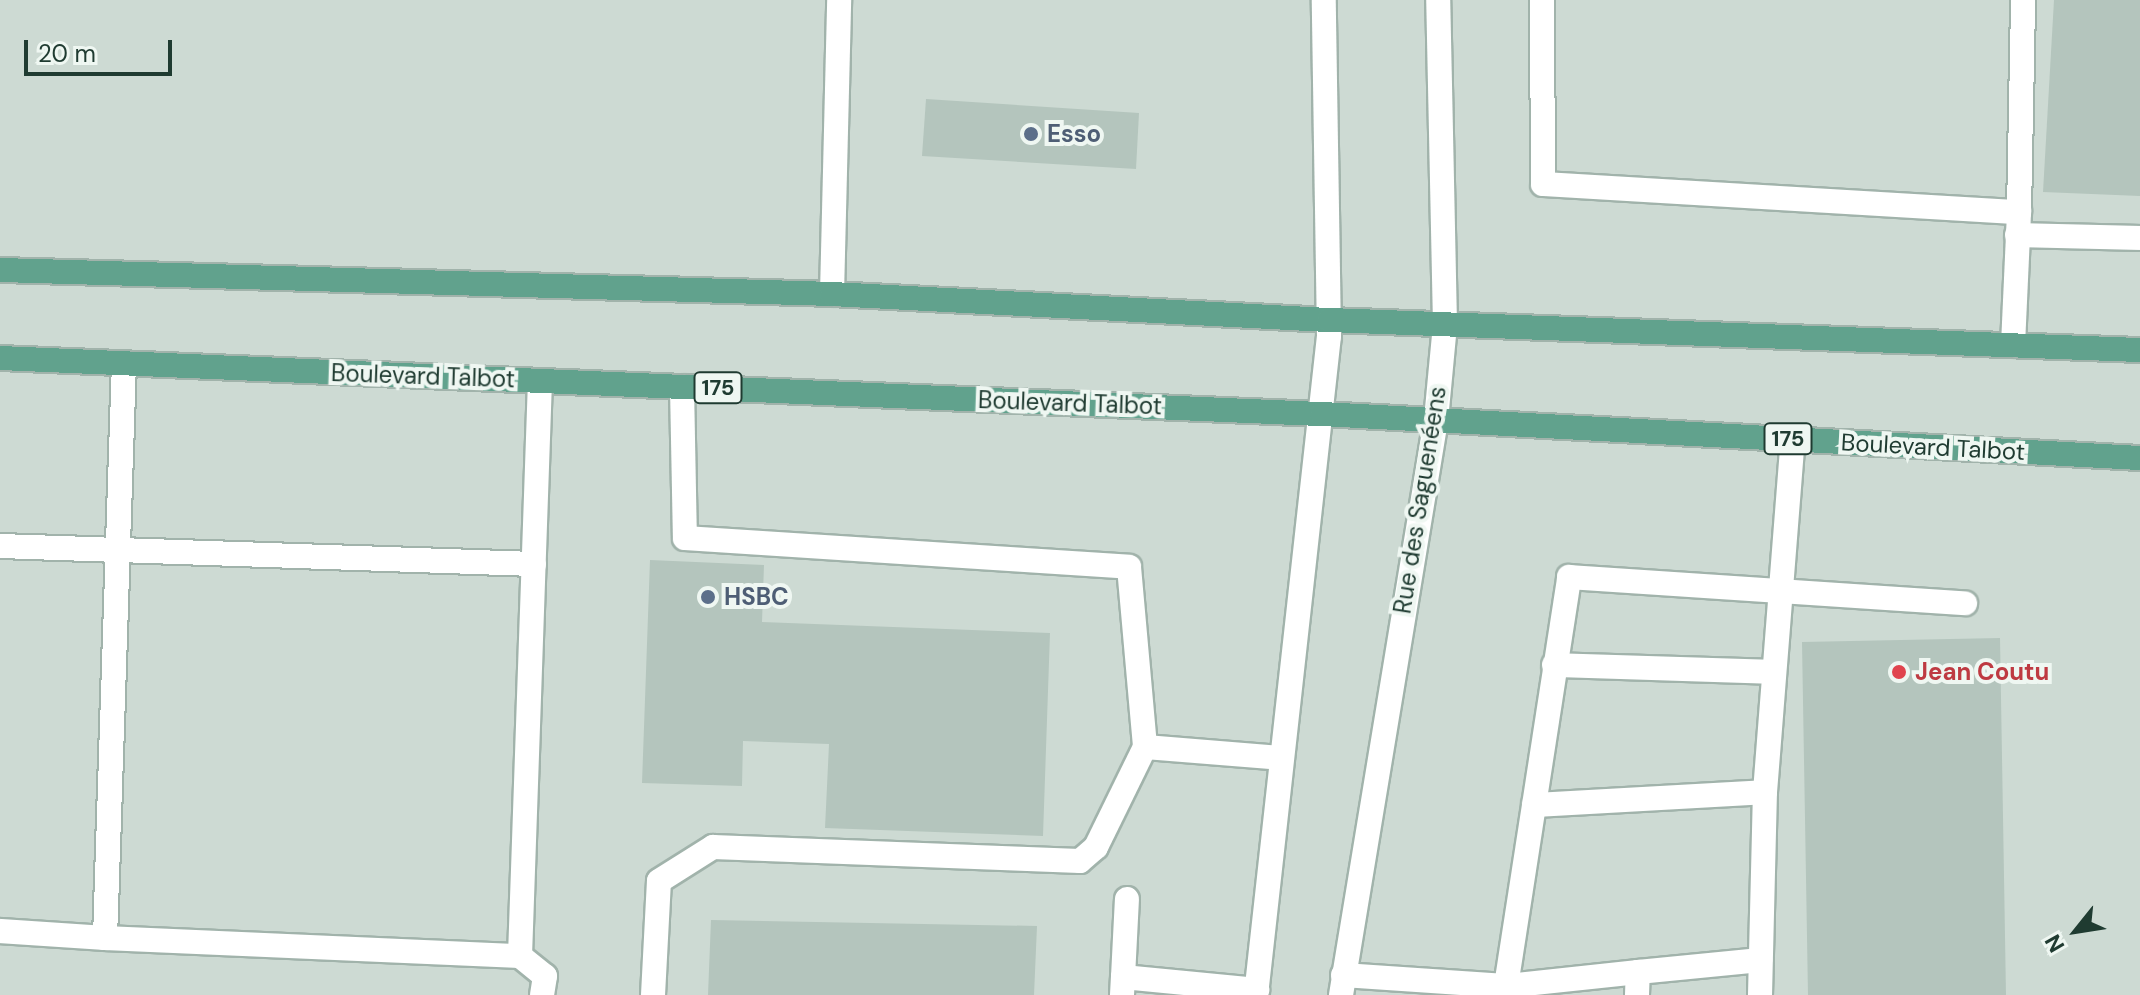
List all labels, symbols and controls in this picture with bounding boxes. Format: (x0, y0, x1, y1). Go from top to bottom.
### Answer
scale bar (28, 24, 176, 74)
text: 20 m (38, 38, 96, 69)
place label: Esso (1047, 120, 1101, 148)
marker: Esso (1022, 125, 1040, 143)
street label: Boulevard Talbot (330, 358, 516, 394)
road number: 175 (692, 370, 744, 406)
street label: Rue des Saguenéens (1388, 384, 1452, 616)
street label: Boulevard Talbot (977, 385, 1163, 421)
road number: 175 (1762, 421, 1814, 457)
street label: Boulevard Talbot (1840, 428, 2026, 466)
place label: HSBC (724, 583, 789, 611)
marker: HSBC (699, 588, 717, 606)
place label: Jean Coutu (1915, 658, 2049, 686)
marker: Jean Coutu (1890, 663, 1908, 681)
north arrow (2036, 891, 2116, 971)
text: N (2038, 929, 2071, 957)

